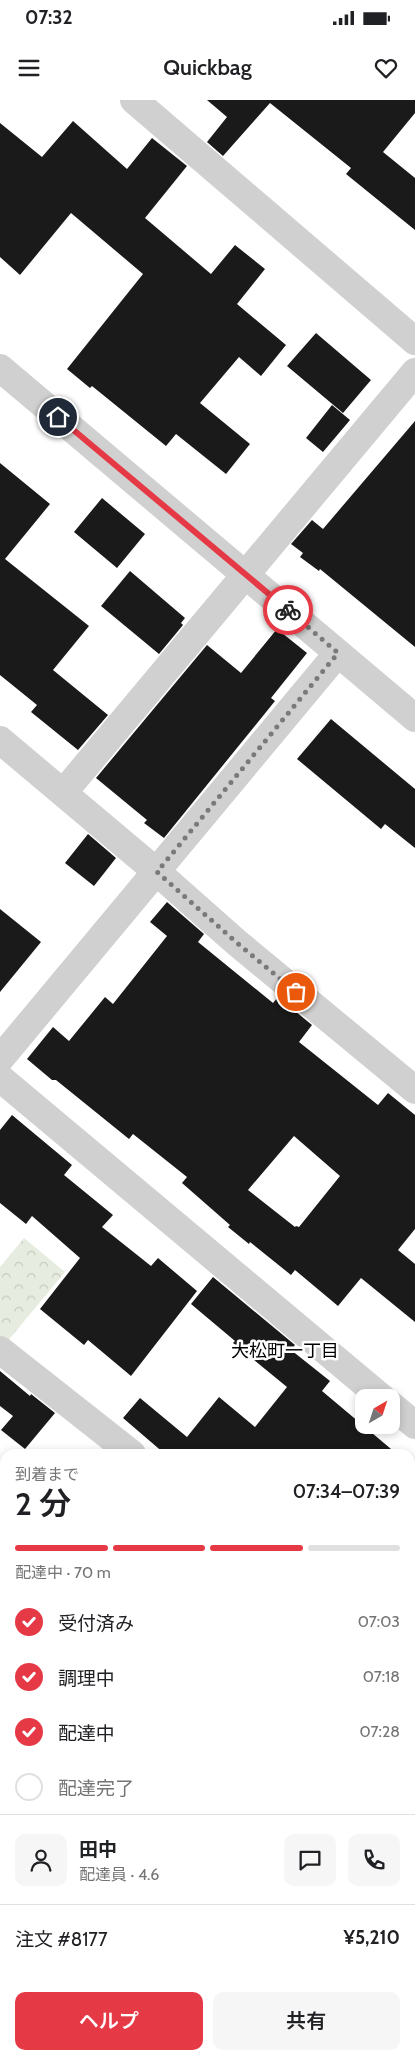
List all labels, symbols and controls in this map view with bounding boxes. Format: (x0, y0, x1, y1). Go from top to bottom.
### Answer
text: 07:32 (25, 6, 73, 29)
icon: menu (15, 54, 43, 82)
text: Quickbag (163, 54, 252, 81)
icon: heart (372, 54, 400, 82)
pin (37, 396, 79, 438)
icon: home (44, 403, 72, 431)
courier (263, 585, 313, 635)
icon: bike (274, 596, 302, 624)
pin (275, 971, 317, 1013)
icon: bag (282, 978, 310, 1006)
district label: 大松町一丁目 (231, 1340, 339, 1362)
north arrow (355, 1389, 400, 1434)
map controls (355, 1389, 400, 1434)
text: 到着まで (15, 1465, 79, 1484)
text: 07:34–07:39 (293, 1480, 400, 1503)
text: 2 分 (15, 1484, 71, 1523)
text: 配達中 · 70 m (15, 1563, 111, 1582)
icon: check (15, 1608, 43, 1636)
text: 受付済み (58, 1612, 134, 1635)
text: 07:03 (358, 1612, 400, 1631)
icon: check (15, 1663, 43, 1691)
text: 調理中 (58, 1667, 115, 1690)
text: 07:18 (363, 1667, 400, 1686)
icon: check (15, 1718, 43, 1746)
text: 配達中 (58, 1722, 115, 1745)
text: 07:28 (360, 1722, 400, 1741)
text: 配達完了 (58, 1777, 134, 1800)
button: person (15, 1834, 67, 1886)
button: chat (284, 1834, 336, 1886)
button: phone (348, 1834, 400, 1886)
text: 田中 (79, 1838, 117, 1861)
text: 配達員 · 4.6 (79, 1865, 159, 1884)
text: ¥5,210 (343, 1926, 400, 1949)
text: 注文 #8177 (15, 1928, 107, 1951)
button: ヘルプ (15, 1992, 203, 2050)
button: 共有 (213, 1992, 400, 2050)

